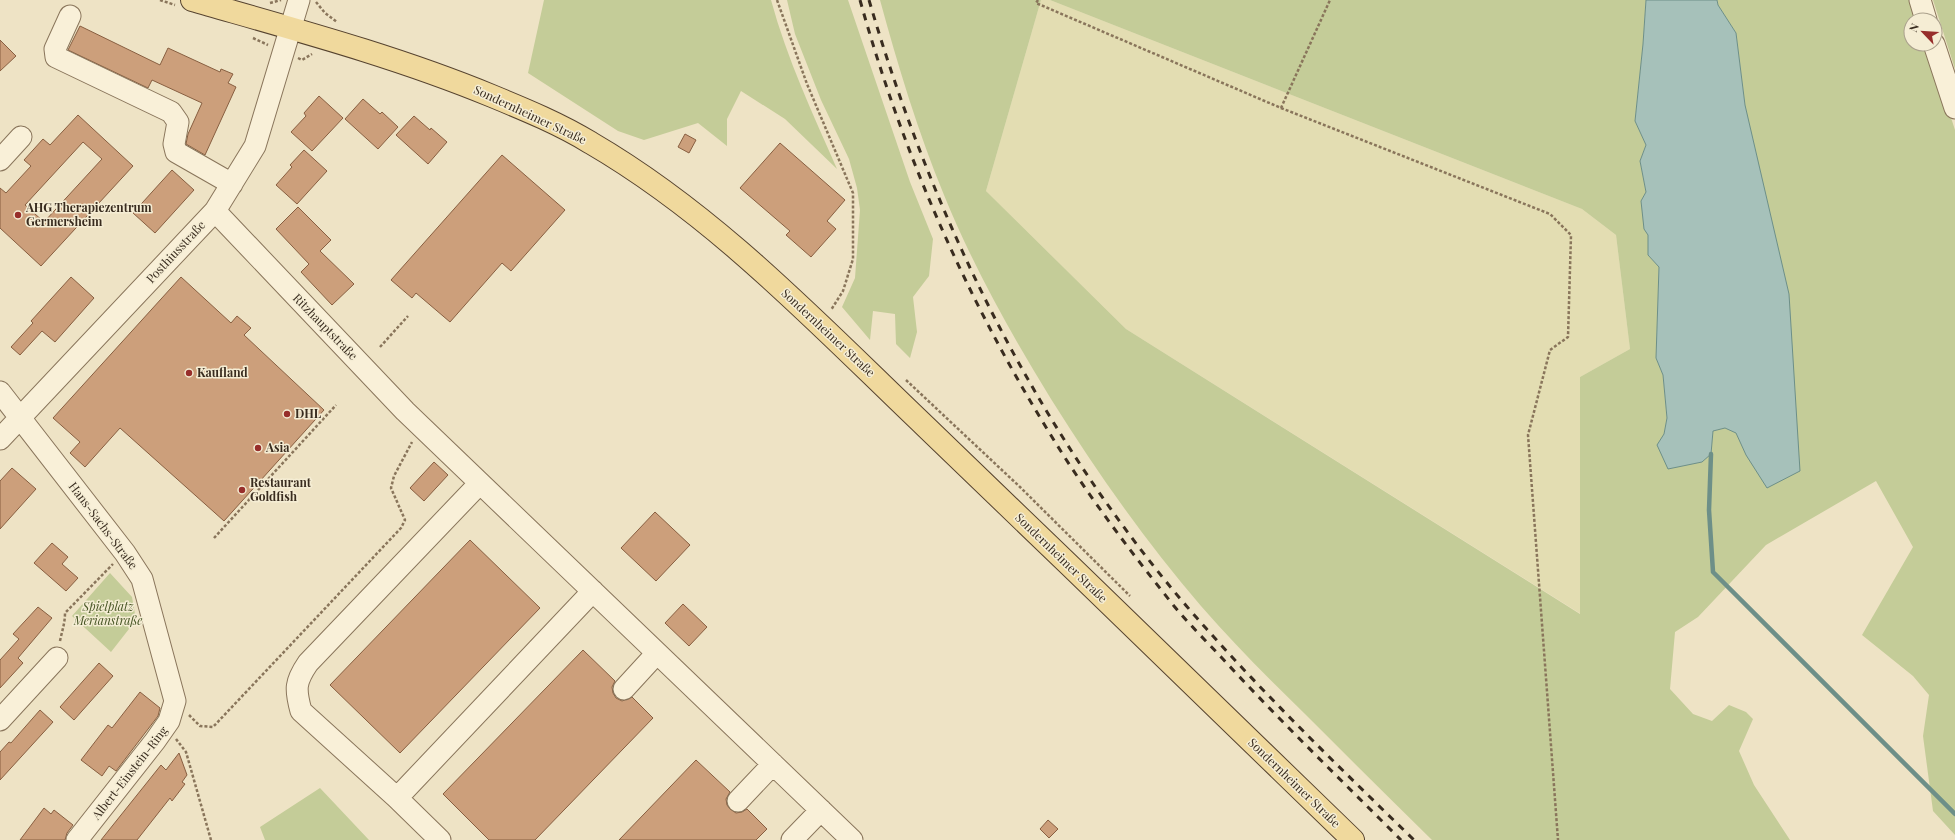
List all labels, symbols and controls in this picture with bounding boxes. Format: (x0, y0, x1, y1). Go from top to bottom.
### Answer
north arrow (1903, 12, 1943, 52)
text: N (1905, 21, 1922, 34)
street label: Sondernheimer Straße (472, 81, 589, 147)
place label: AHG Therapiezentrum Germersheim (25, 199, 152, 229)
marker: AHG Therapiezentrum Germersheim (13, 210, 23, 220)
street label: Posthiusstraße (142, 217, 208, 286)
street label: Sondernheimer Straße (778, 285, 879, 380)
street label: Ritzhauptstraße (290, 290, 362, 363)
place label: Kaufland (197, 364, 248, 380)
marker: Kaufland (184, 368, 194, 378)
place label: DHL (295, 405, 322, 421)
marker: DHL (282, 409, 292, 419)
place label: Asia (265, 439, 290, 455)
marker: Asia (253, 443, 263, 453)
place label: Restaurant Goldfish (250, 474, 312, 504)
street label: Hans-Sachs-Straße (66, 479, 142, 572)
marker: Restaurant Goldfish (237, 485, 247, 495)
street label: Sondernheimer Straße (1012, 509, 1111, 606)
park label: Spielplatz Merianstraße (73, 598, 142, 628)
street label: Albert-Einstein-Ring (87, 722, 171, 823)
street label: Sondernheimer Straße (1245, 734, 1344, 831)

